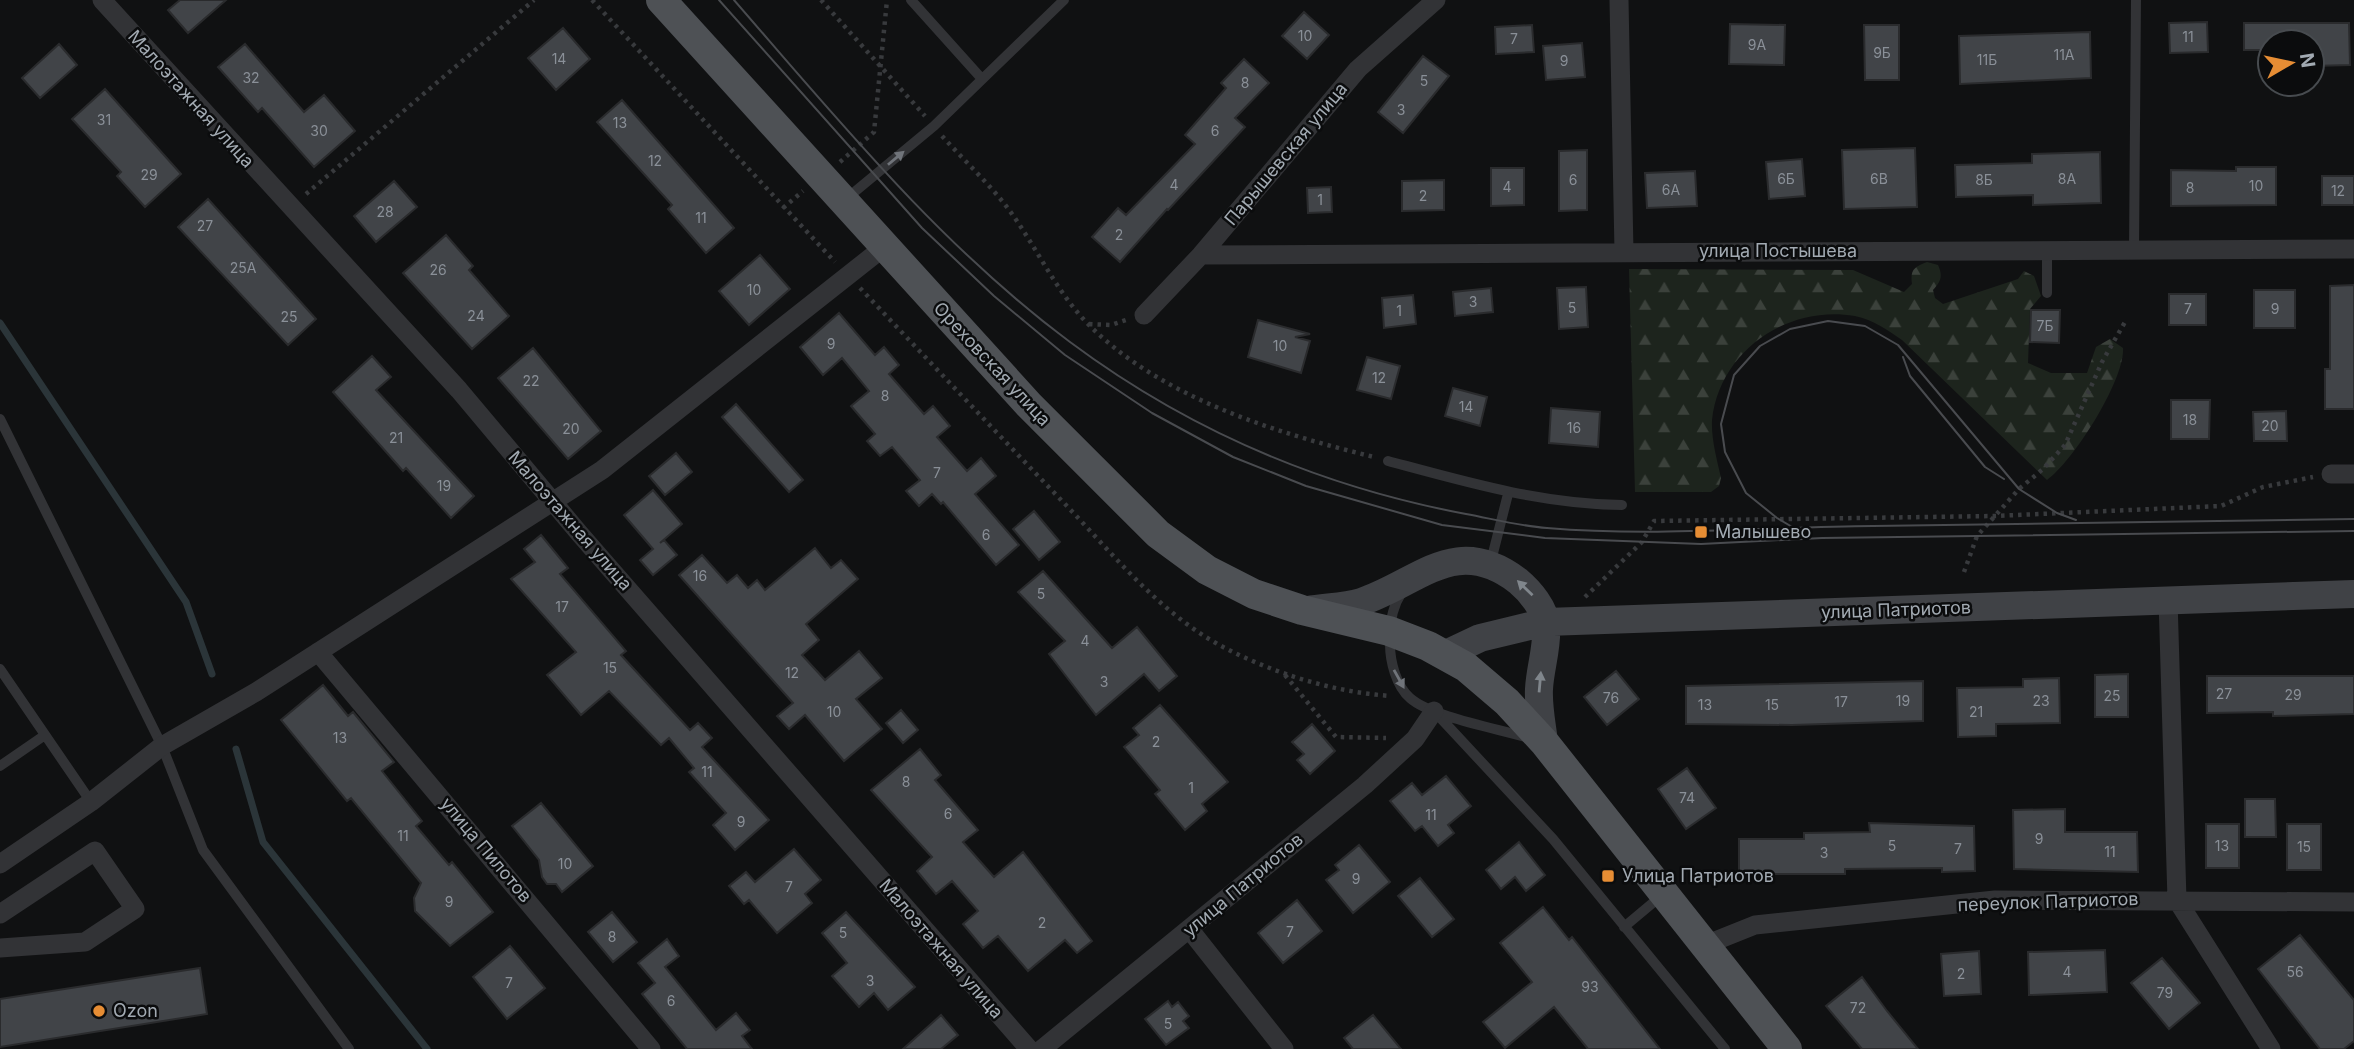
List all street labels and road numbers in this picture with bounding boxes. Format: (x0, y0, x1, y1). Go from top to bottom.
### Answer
street label: Малоэтажная улица (124, 26, 259, 172)
street label: Парышевская улица (1220, 78, 1351, 229)
street label: улица Постышева (1699, 240, 1857, 261)
street label: Ореховская улица (930, 297, 1055, 430)
street label: Малоэтажная улица (504, 447, 637, 595)
street label: улица Патриотов (1821, 596, 1971, 623)
street label: улица Пилотов (436, 793, 536, 906)
street label: улица Патриотов (1179, 828, 1307, 941)
street label: Малоэтажная улица (875, 875, 1008, 1023)
street label: переулок Патриотов (1957, 888, 2139, 915)

